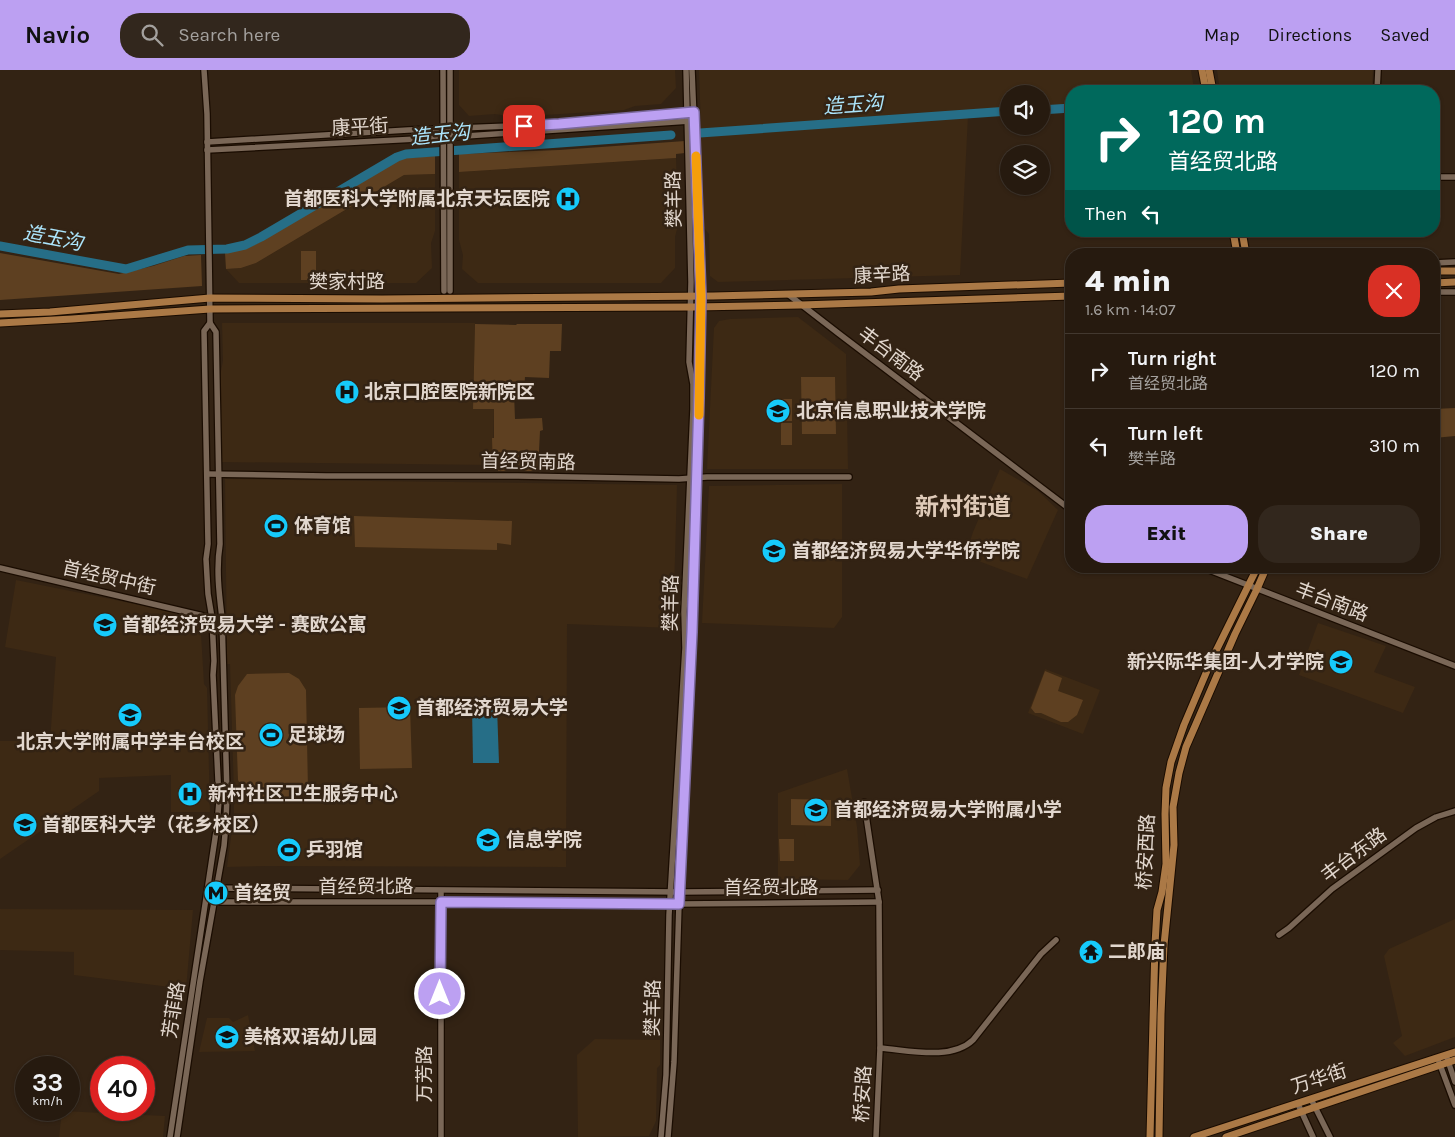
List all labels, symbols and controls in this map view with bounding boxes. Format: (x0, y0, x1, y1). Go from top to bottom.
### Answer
search box (120, 13, 470, 58)
text: Navio (25, 21, 90, 49)
icon: search (138, 21, 166, 49)
text: Search here (178, 24, 280, 46)
text: Map (1204, 24, 1240, 46)
text: Directions (1268, 24, 1352, 46)
text: Saved (1380, 24, 1430, 46)
map controls (1000, 85, 1050, 195)
button: sound (1000, 85, 1050, 135)
water label: 造玉沟 (822, 91, 886, 119)
text: 120 m (1168, 101, 1266, 142)
pin (503, 105, 545, 147)
icon: right (1085, 105, 1150, 170)
icon: arrive (510, 112, 538, 140)
street label: 康平街 (331, 115, 389, 139)
water label: 造玉沟 (409, 120, 473, 150)
button: layers (1000, 145, 1050, 195)
text: 首经贸北路 (1168, 149, 1278, 175)
street label: 樊羊路 (663, 170, 685, 228)
hospital icon: 首都医科大学附属北京天坛医院 (555, 186, 581, 212)
place label: 首都医科大学附属北京天坛医院 (284, 188, 550, 210)
icon: left (1137, 200, 1165, 228)
text: Then (1085, 203, 1127, 225)
water label: 造玉沟 (21, 221, 87, 255)
street label: 康辛路 (853, 263, 911, 287)
text: 4 min (1085, 263, 1171, 299)
button: close (1368, 265, 1420, 317)
street label: 樊家村路 (309, 271, 385, 293)
text: 1.6 km · 14:07 (1085, 300, 1175, 319)
street label: 丰台南路 (854, 322, 928, 386)
text: Turn right (1128, 348, 1217, 370)
icon: right (1085, 357, 1113, 385)
text: 120 m (1369, 360, 1420, 382)
text: 首经贸北路 (1128, 374, 1208, 393)
hospital icon: 北京口腔医院新院区 (334, 379, 360, 405)
place label: 北京口腔医院新院区 (364, 381, 535, 403)
school or university icon: 北京信息职业技术学院 (765, 398, 791, 424)
place label: 北京信息职业技术学院 (796, 400, 986, 422)
text: Turn left (1128, 423, 1203, 445)
icon: left (1085, 432, 1113, 460)
text: 310 m (1369, 435, 1420, 457)
text: 樊羊路 (1128, 449, 1176, 468)
street label: 首经贸南路 (480, 450, 576, 474)
district label: 新村街道 (915, 493, 1011, 521)
button: Exit (1085, 505, 1248, 563)
button: Share (1258, 505, 1420, 563)
sports icon: 体育馆 (263, 513, 289, 539)
place label: 体育馆 (294, 515, 351, 537)
school or university icon: 首都经济贸易大学华侨学院 (761, 538, 787, 564)
place label: 首都经济贸易大学华侨学院 (792, 540, 1020, 562)
street label: 首经贸中街 (60, 557, 158, 599)
street label: 樊羊路 (660, 574, 682, 632)
street label: 丰台南路 (1293, 578, 1371, 626)
school or university icon: 首都经济贸易大学 - 赛欧公寓 (92, 612, 118, 638)
place label: 首都经济贸易大学 - 赛欧公寓 (122, 614, 367, 636)
school or university icon: 新兴际华集团-人才学院 (1328, 649, 1354, 675)
place label: 新兴际华集团-人才学院 (1127, 651, 1324, 673)
school or university icon: 首都经济贸易大学 (386, 695, 412, 721)
place label: 首都经济贸易大学 (416, 697, 568, 719)
school or university icon: 北京大学附属中学丰台校区 (117, 702, 143, 728)
sports icon: 足球场 (258, 722, 284, 748)
place label: 足球场 (288, 724, 345, 746)
place label: 北京大学附属中学丰台校区 (16, 731, 244, 753)
hospital icon: 新村社区卫生服务中心 (177, 781, 203, 807)
place label: 新村社区卫生服务中心 (208, 783, 398, 805)
school or university icon: 首都经济贸易大学附属小学 (803, 797, 829, 823)
place label: 首都经济贸易大学附属小学 (834, 799, 1062, 821)
school or university icon: 首都医科大学（花乡校区） (12, 812, 38, 838)
street label: 桥安西路 (1133, 813, 1159, 891)
place label: 首都医科大学（花乡校区） (42, 814, 270, 836)
street label: 丰台东路 (1317, 823, 1391, 887)
school or university icon: 信息学院 (475, 827, 501, 853)
place label: 信息学院 (506, 829, 582, 851)
sports icon: 乒羽馆 (276, 837, 302, 863)
place label: 乒羽馆 (306, 839, 363, 861)
street label: 首经贸北路 (318, 876, 414, 898)
street label: 首经贸北路 (723, 877, 819, 899)
metro station icon: 首经贸 (203, 880, 229, 906)
place label: 首经贸 (234, 882, 291, 904)
temple icon: 二郎庙 (1078, 939, 1104, 965)
place label: 二郎庙 (1108, 941, 1165, 963)
position arrow (413, 967, 465, 1019)
street label: 樊羊路 (642, 979, 664, 1037)
street label: 芳菲路 (159, 980, 189, 1040)
school or university icon: 美格双语幼儿园 (214, 1024, 240, 1050)
place label: 美格双语幼儿园 (244, 1026, 377, 1048)
street label: 万芳路 (414, 1045, 436, 1103)
speed limit sign: 40 (90, 1056, 155, 1121)
street label: 万华街 (1288, 1060, 1350, 1098)
street label: 桥安路 (851, 1065, 875, 1123)
text: 33 (32, 1068, 63, 1097)
text: km/h (32, 1094, 63, 1108)

